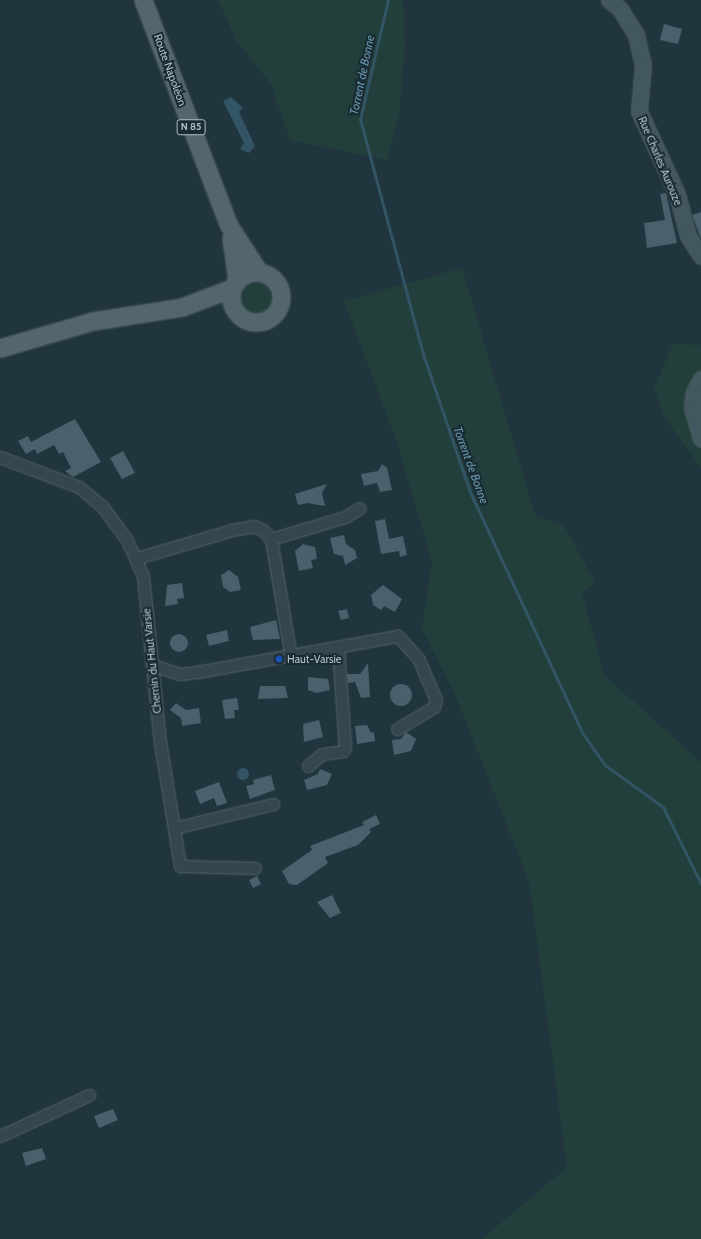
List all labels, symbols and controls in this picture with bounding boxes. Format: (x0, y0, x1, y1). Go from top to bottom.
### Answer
street label: Route Napoléon (151, 32, 189, 108)
water label: Torrent de Bonne (346, 34, 378, 116)
street label: Rue Charles Aurouze (635, 115, 685, 207)
road number: N 85 (176, 119, 206, 135)
water label: Torrent de Bonne (450, 424, 492, 506)
street label: Chemin du Haut Varsie (140, 608, 164, 714)
place label: Haut-Varsie (287, 652, 341, 666)
marker: Haut-Varsie (274, 654, 284, 664)

